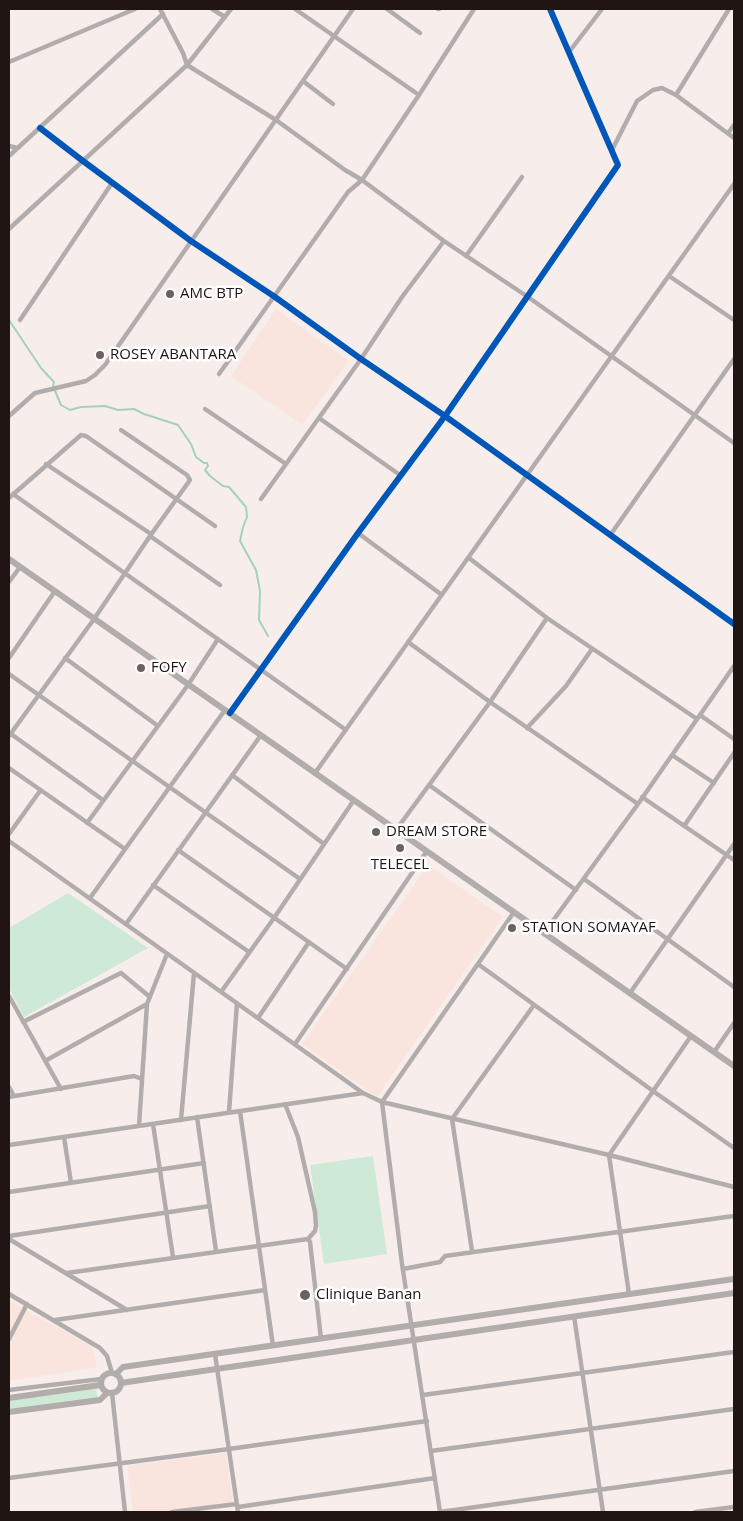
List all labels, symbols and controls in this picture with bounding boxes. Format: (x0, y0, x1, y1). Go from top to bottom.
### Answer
place label: AMC BTP (180, 285, 243, 303)
marker: AMC BTP (164, 288, 176, 300)
place label: ROSEY ABANTARA (110, 346, 236, 364)
marker: ROSEY ABANTARA (94, 349, 106, 361)
place label: FOFY (151, 659, 187, 677)
marker: FOFY (135, 662, 147, 674)
place label: DREAM STORE (386, 823, 487, 841)
marker: DREAM STORE (370, 826, 382, 838)
marker: TELECEL (394, 842, 406, 854)
place label: TELECEL (371, 856, 429, 874)
place label: STATION SOMAYAF (522, 919, 656, 937)
marker: STATION SOMAYAF (506, 922, 518, 934)
place label: Clinique Banan (316, 1286, 421, 1304)
marker: Clinique Banan (298, 1288, 312, 1302)

